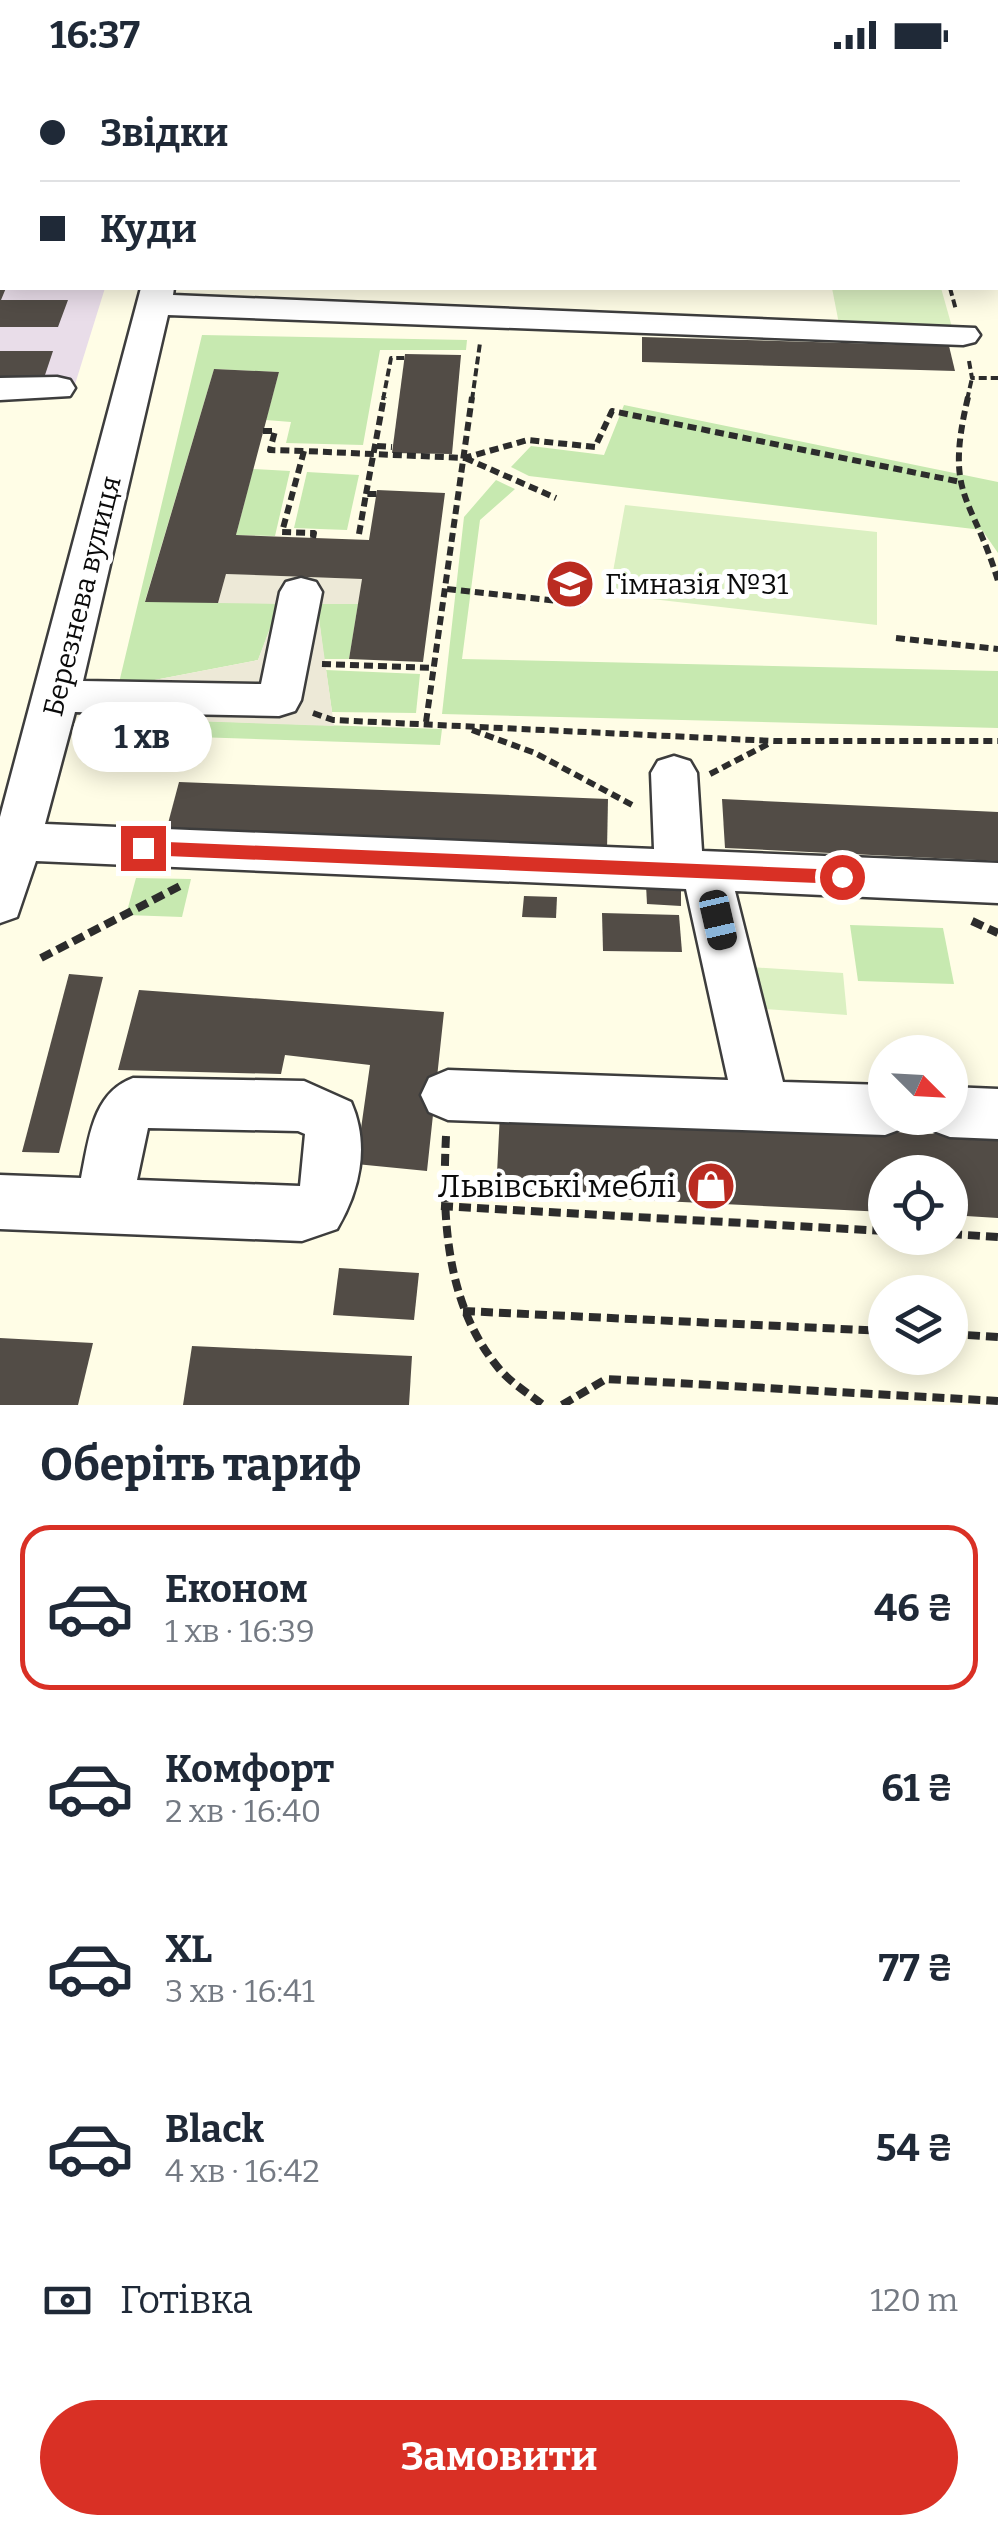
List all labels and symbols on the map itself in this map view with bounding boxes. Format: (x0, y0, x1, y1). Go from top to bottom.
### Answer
street label: Березнева вулиця (36, 472, 128, 720)
school or university icon: Гімназія №31 (544, 558, 596, 610)
place label: Гімназія №31 (605, 568, 789, 601)
callout: 1 хв (73, 703, 213, 773)
route end (121, 826, 166, 871)
route start (820, 855, 865, 900)
car (697, 887, 739, 953)
north arrow (868, 1035, 968, 1135)
shop icon: Львівські меблі (685, 1160, 737, 1212)
place label: Львівські меблі (438, 1167, 676, 1205)

